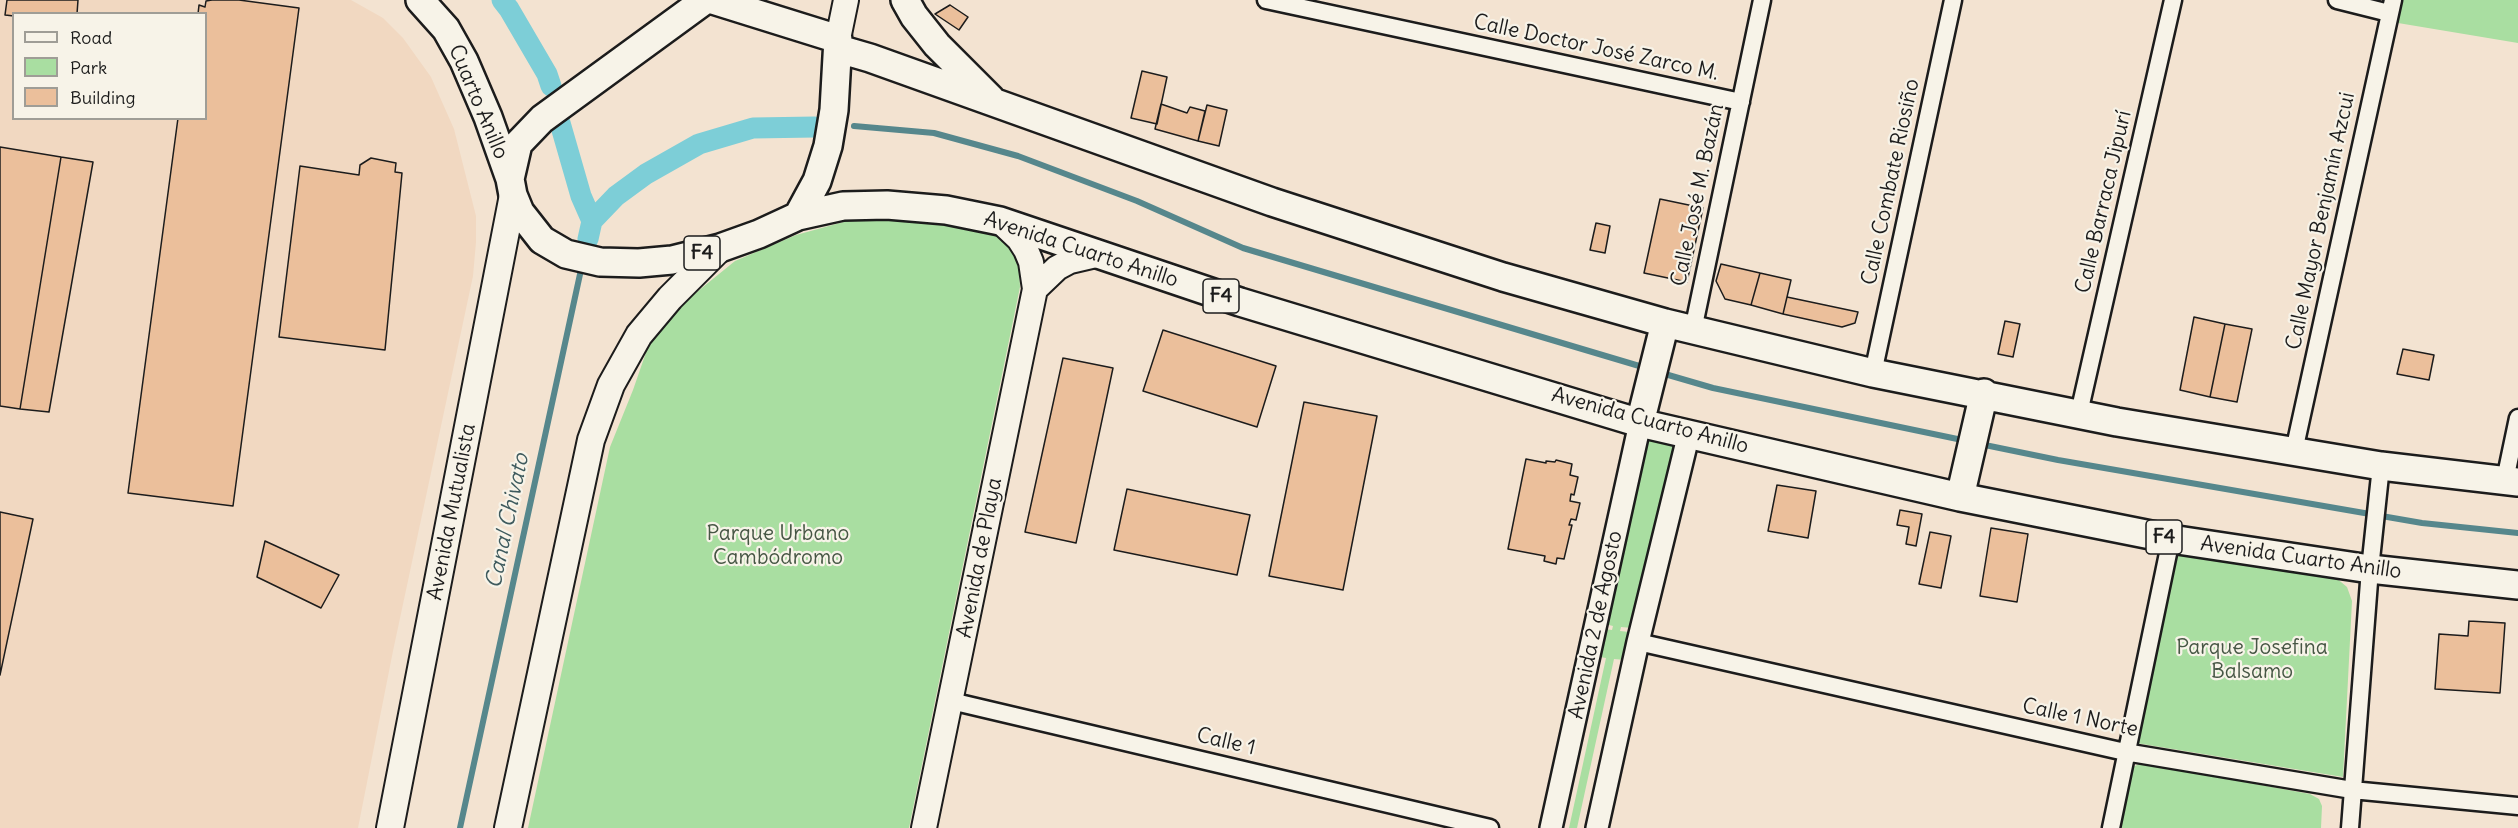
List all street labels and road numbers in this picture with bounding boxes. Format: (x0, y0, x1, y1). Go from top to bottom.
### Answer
street label: Calle Doctor José Zarco M. (1471, 10, 1721, 86)
street label: Cuarto Anillo (443, 41, 513, 163)
street label: Calle Combate Riosiño (1857, 77, 1925, 287)
street label: Calle Mayor Benjamín Azcui (2281, 90, 2361, 352)
street label: Calle José M. Bazán (1666, 101, 1730, 289)
street label: Calle Barraca Jipurí (2071, 108, 2137, 296)
street label: Avenida Cuarto Anillo (981, 207, 1181, 293)
road number: F4 (684, 236, 720, 270)
road number: F4 (1203, 279, 1239, 313)
street label: Avenida Cuarto Anillo (1549, 383, 1751, 459)
street label: Avenida Mutualista (423, 421, 481, 603)
street label: Avenida de Playa (952, 476, 1008, 640)
road number: F4 (2146, 520, 2182, 554)
street label: Avenida 2 de Agosto (1564, 529, 1628, 721)
street label: Avenida Cuarto Anillo (2199, 531, 2403, 585)
street label: Calle 1 Norte (2020, 693, 2140, 743)
street label: Calle 1 (1194, 723, 1258, 761)

